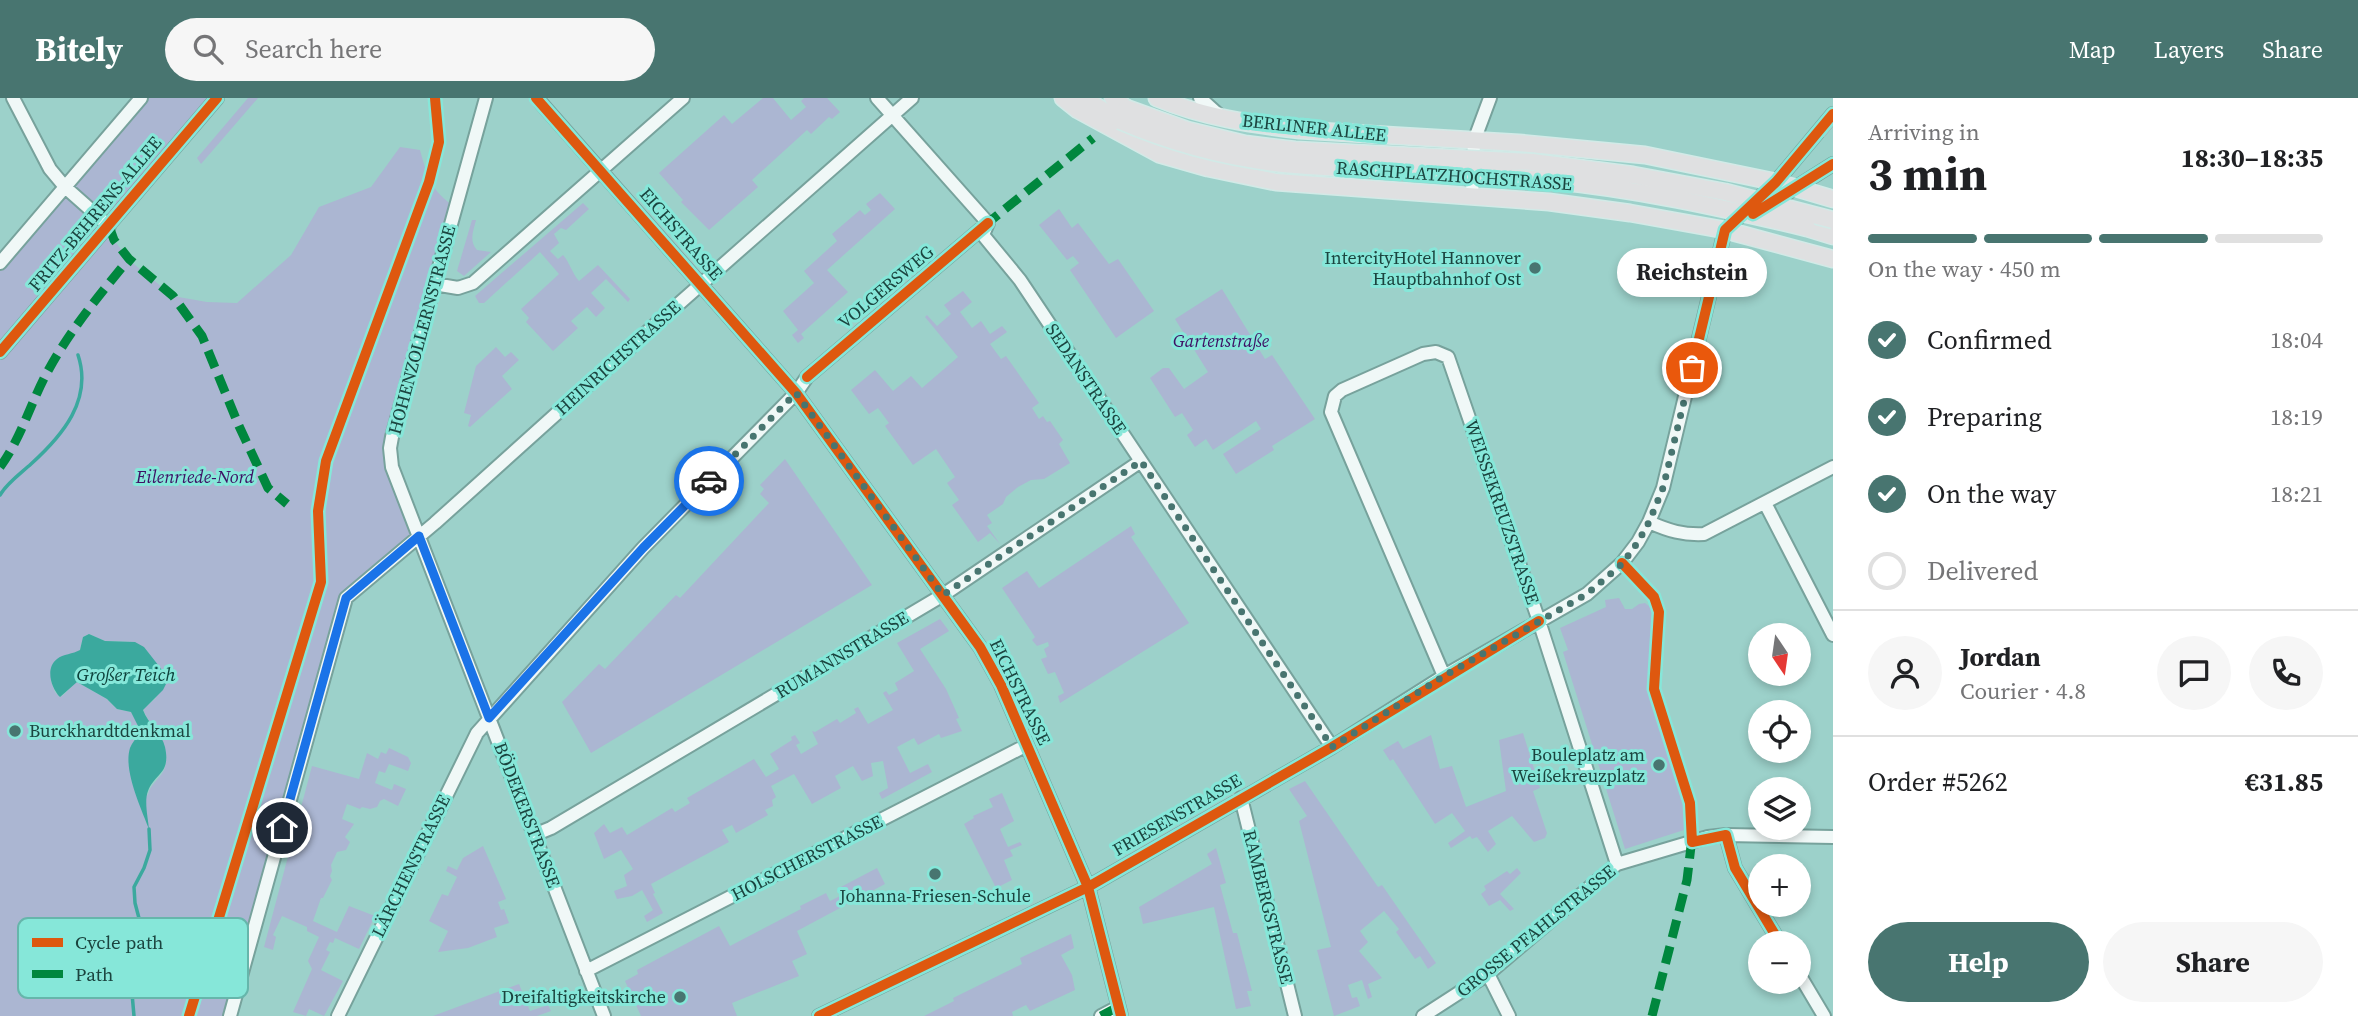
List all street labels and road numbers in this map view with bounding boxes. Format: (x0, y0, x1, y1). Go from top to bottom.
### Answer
street label: BERLINER ALLEE (1241, 108, 1387, 148)
street label: FRITZ-BEHRENS-ALLEE (22, 131, 167, 297)
street label: RASCHPLATZHOCHSTRASSE (1335, 155, 1573, 196)
street label: EICHSTRASSE (634, 182, 729, 286)
street label: HOHENZOLLERNSTRASSE (382, 222, 462, 437)
street label: VOLGERSWEG (833, 239, 939, 334)
street label: HEINRICHSTRASSE (549, 294, 686, 421)
street label: SEDANSTRASSE (1040, 318, 1133, 439)
street label: WEISSEKREUZSTRASSE (1459, 416, 1546, 608)
street label: RUMANNSTRASSE (771, 605, 913, 704)
street label: EICHSTRASSE (984, 634, 1057, 749)
street label: BÖDEKERSTRASSE (488, 739, 567, 891)
street label: FRIESENSTRASSE (1108, 767, 1246, 862)
street label: LÄRCHENSTRASSE (365, 790, 456, 941)
street label: HOLSCHERSTRASSE (727, 809, 887, 906)
street label: RAMBERGSTRASSE (1237, 827, 1300, 987)
street label: GROSSE PFAHLSTRASSE (1451, 859, 1621, 1003)

